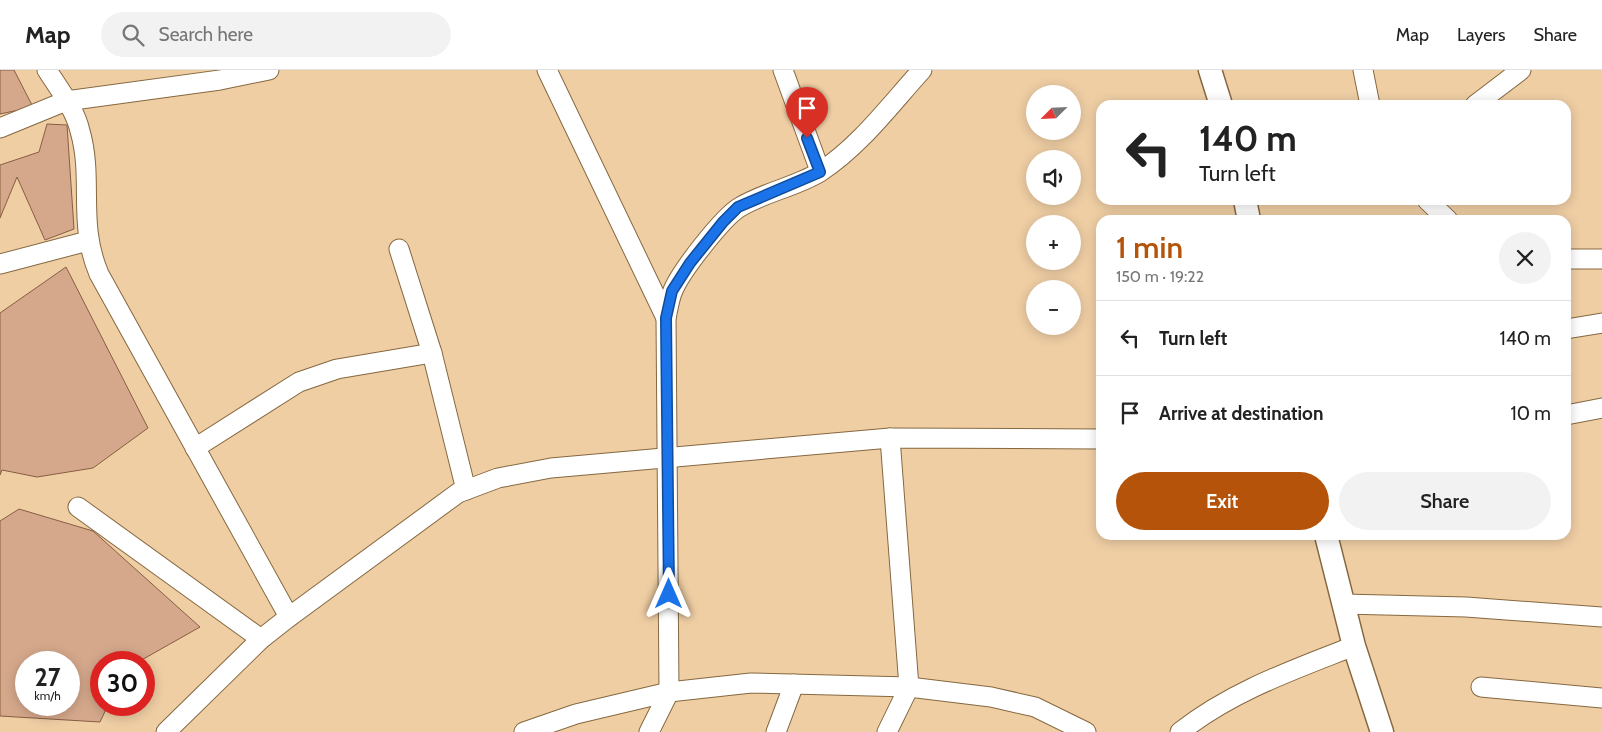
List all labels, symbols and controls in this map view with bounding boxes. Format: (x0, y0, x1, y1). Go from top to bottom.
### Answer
search box (101, 12, 451, 57)
text: Map (25, 20, 71, 49)
icon: search (119, 21, 147, 49)
text: Search here (159, 23, 253, 46)
text: Map (1396, 24, 1429, 46)
text: Layers (1457, 24, 1506, 46)
text: Share (1534, 24, 1577, 46)
north arrow (1026, 85, 1081, 140)
map controls (1026, 85, 1081, 335)
pin (786, 87, 828, 138)
icon: arrive (793, 94, 821, 122)
text: 140 m (1199, 117, 1297, 160)
icon: left (1116, 120, 1181, 185)
button: sound (1026, 150, 1081, 205)
text: Turn left (1199, 160, 1276, 187)
button: + (1026, 215, 1081, 270)
text: 1 min (1116, 229, 1183, 266)
button: close (1499, 232, 1551, 284)
text: 150 m · 19:22 (1116, 267, 1204, 286)
button: − (1026, 280, 1081, 335)
icon: left (1116, 324, 1144, 352)
text: Turn left (1159, 327, 1227, 350)
text: 140 m (1500, 327, 1551, 350)
icon: arrive (1116, 399, 1144, 427)
text: Arrive at destination (1159, 402, 1323, 425)
text: 10 m (1511, 402, 1551, 425)
button: Exit (1116, 472, 1329, 530)
button: Share (1339, 472, 1551, 530)
position arrow (642, 567, 694, 619)
speed limit sign: 30 (90, 651, 155, 716)
text: 27 (35, 662, 60, 692)
text: km/h (34, 688, 61, 703)

